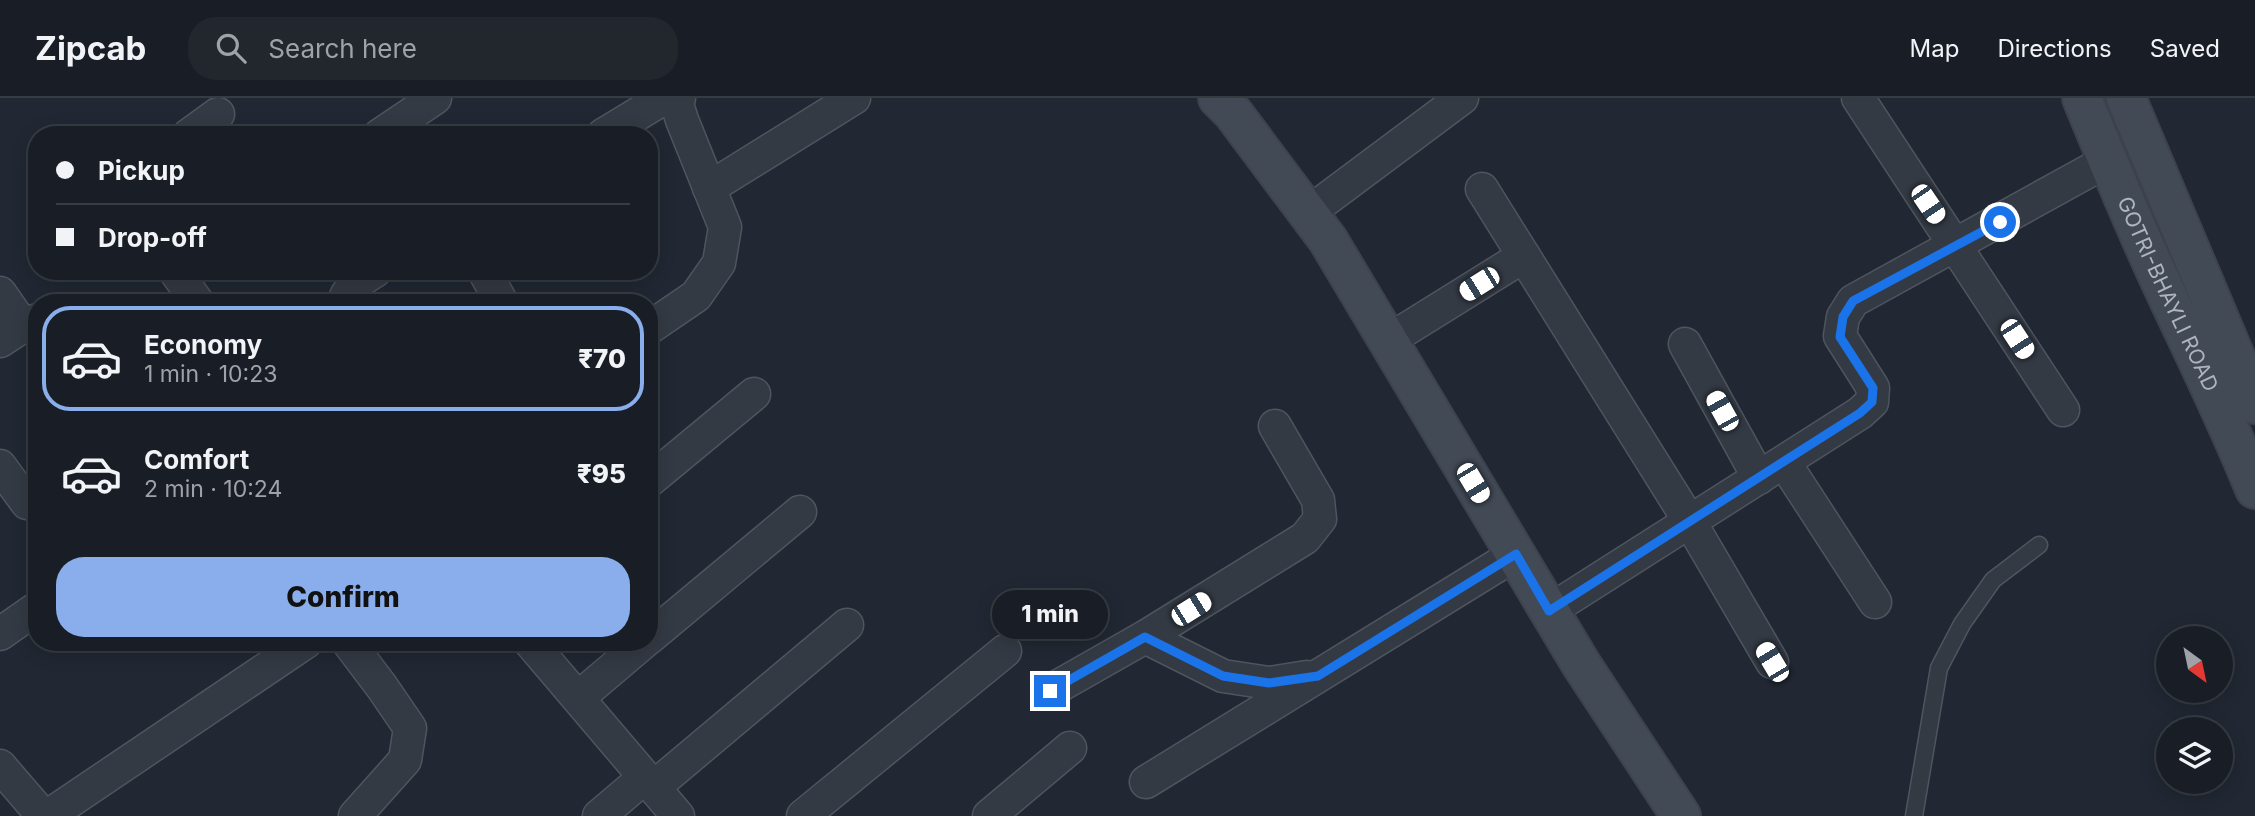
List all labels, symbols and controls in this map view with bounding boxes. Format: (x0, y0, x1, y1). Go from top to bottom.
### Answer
search box (188, 17, 678, 80)
text: Zipcab (35, 28, 146, 68)
icon: search (212, 29, 250, 67)
text: Search here (268, 33, 417, 64)
text: Map (1910, 34, 1959, 63)
text: Directions (1997, 34, 2112, 63)
text: Saved (2150, 34, 2220, 63)
text: Pickup (98, 155, 185, 186)
car (1908, 181, 1949, 227)
street label: GOTRI-BHAYLI ROAD (2112, 193, 2224, 395)
route start (1984, 206, 2016, 238)
text: Drop-off (98, 222, 207, 253)
car (1456, 264, 1503, 304)
car (1997, 316, 2038, 362)
icon: car (60, 327, 123, 390)
text: Economy (144, 329, 262, 360)
text: ₹70 (578, 343, 626, 374)
text: 1 min · 10:23 (144, 360, 277, 388)
car (1703, 388, 1742, 434)
icon: car (60, 442, 123, 505)
text: Comfort (144, 444, 249, 475)
text: ₹95 (577, 458, 626, 489)
car (1454, 460, 1493, 506)
text: 2 min · 10:24 (144, 475, 282, 503)
button: Confirm (56, 557, 630, 637)
callout: 1 min (992, 589, 1108, 638)
car (1168, 589, 1215, 629)
text: 1 min (1021, 600, 1079, 628)
north arrow (2156, 626, 2233, 704)
map controls (2156, 626, 2233, 794)
car (1753, 639, 1792, 685)
route end (1034, 675, 1066, 707)
button: layers (2156, 717, 2233, 794)

